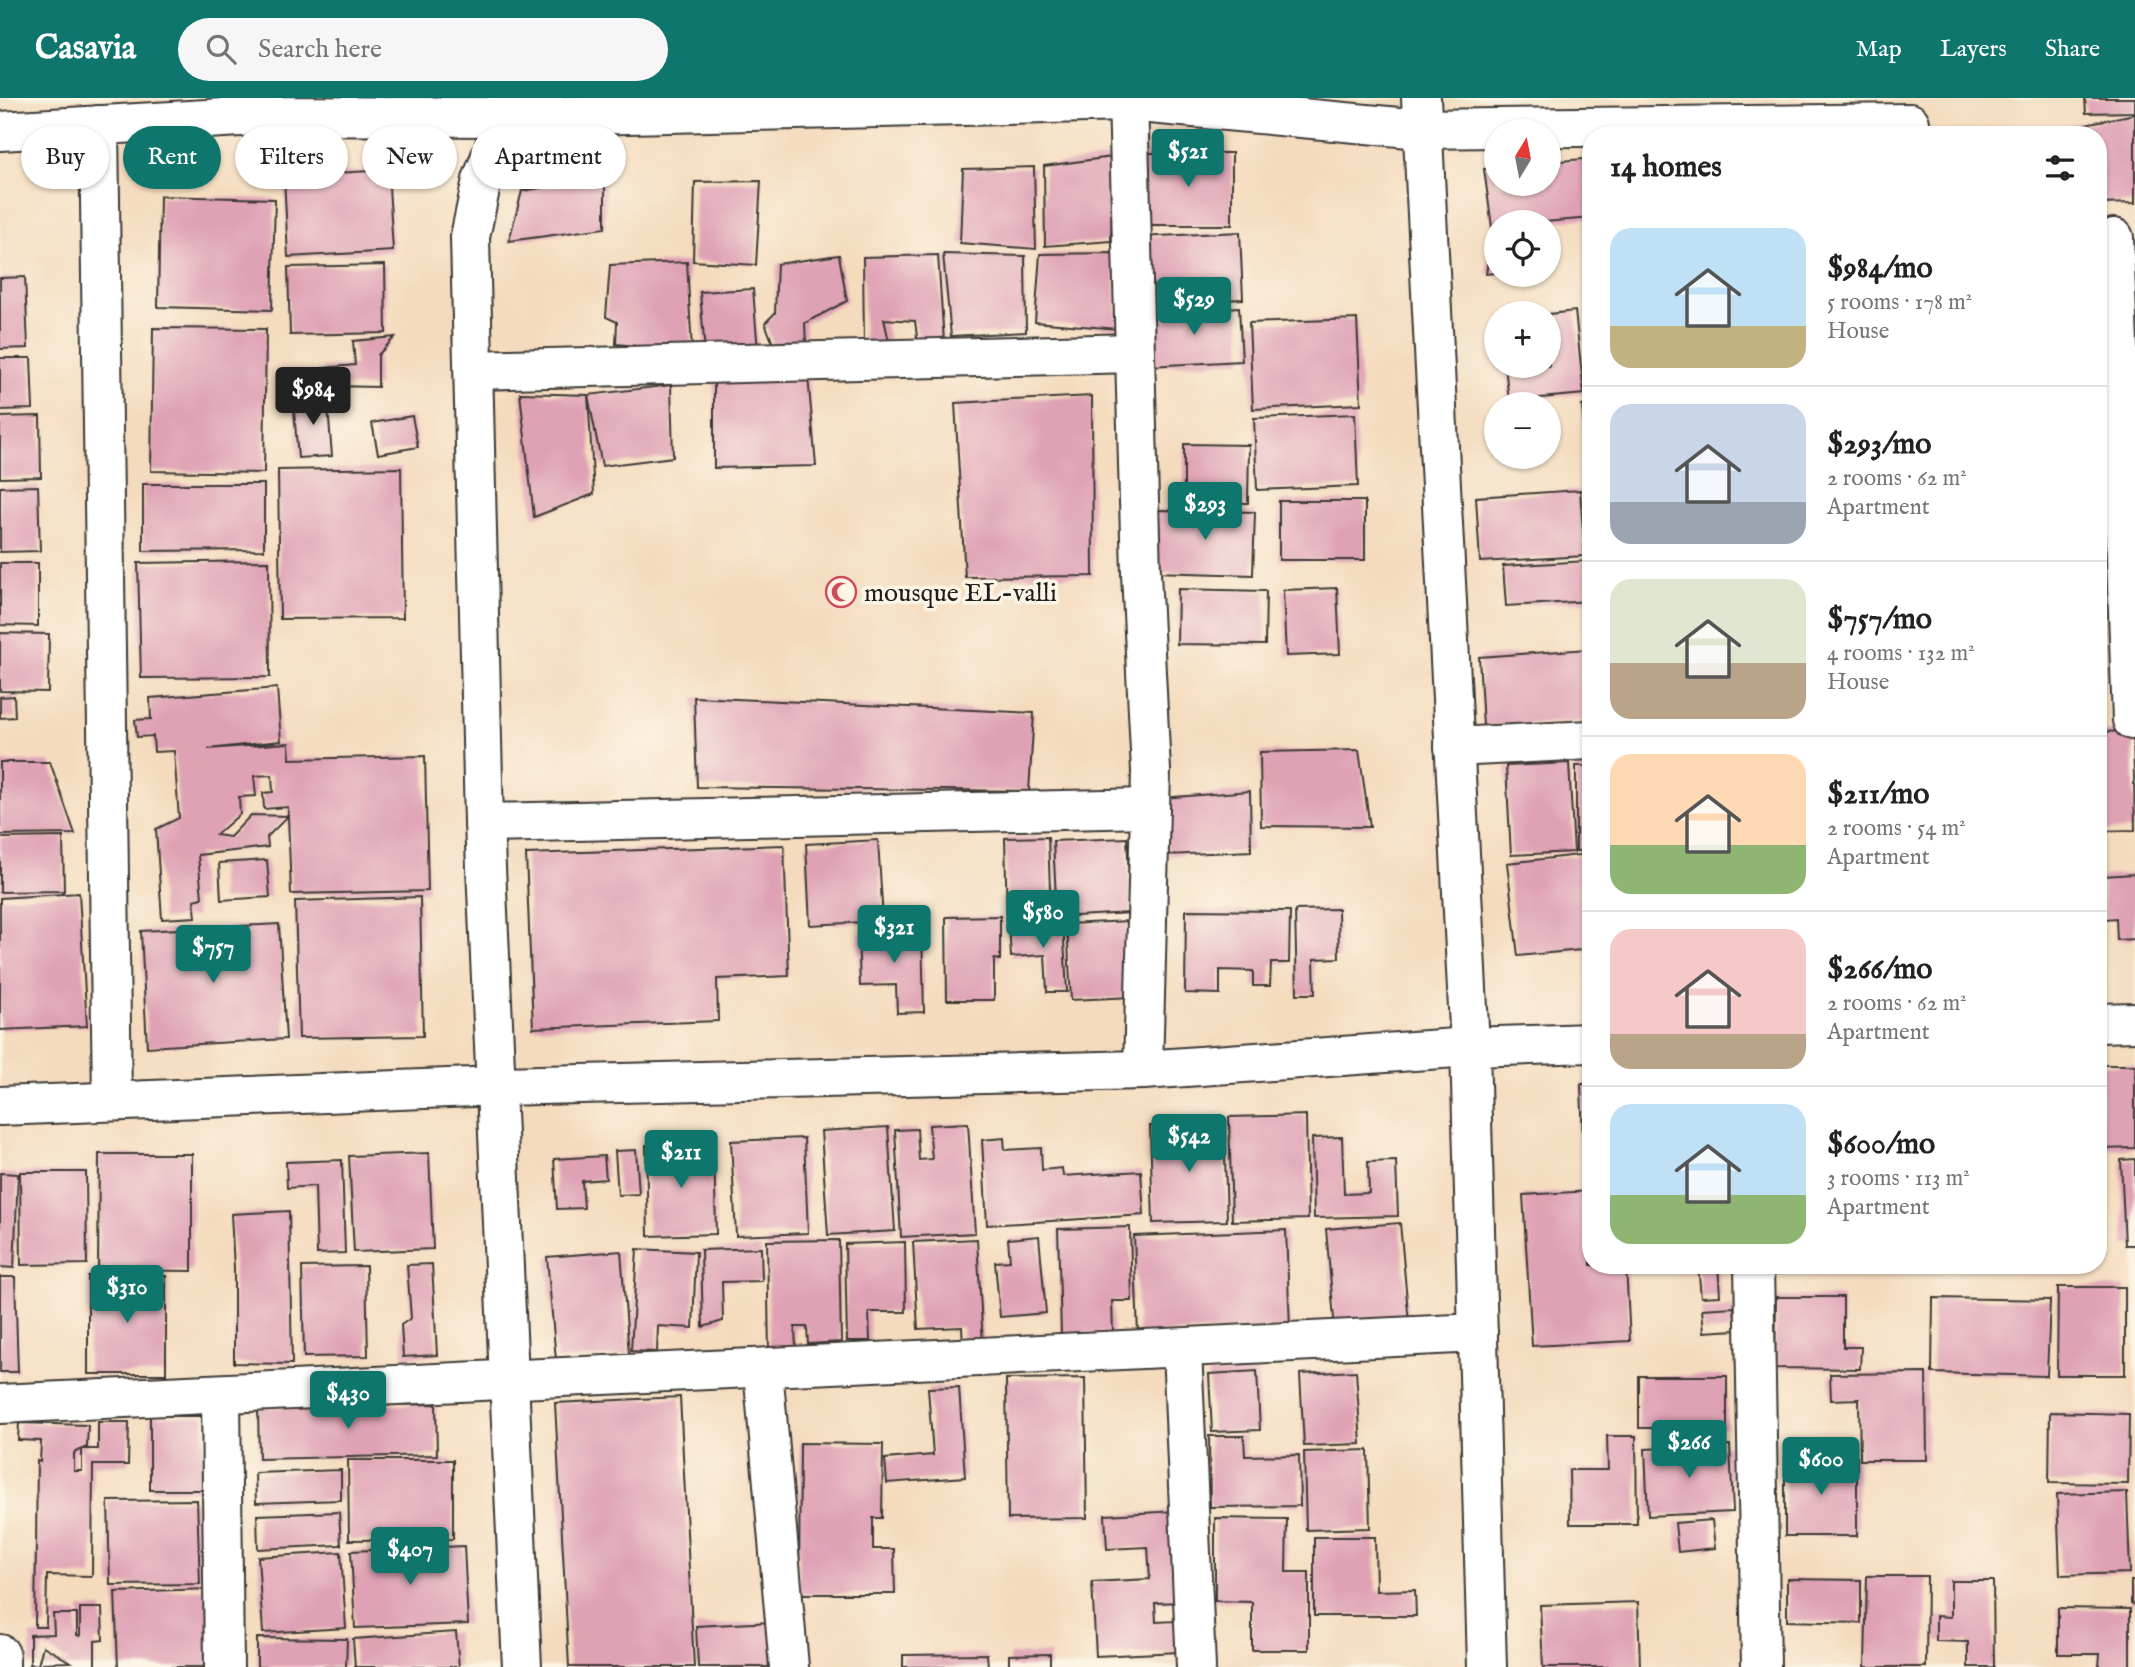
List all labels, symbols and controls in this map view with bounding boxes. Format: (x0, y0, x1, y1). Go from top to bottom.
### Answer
search box (178, 18, 668, 81)
text: Casavia (35, 28, 136, 70)
icon: search (202, 30, 240, 68)
text: Search here (258, 33, 382, 66)
text: Map (1856, 34, 1902, 65)
text: Layers (1940, 34, 2007, 65)
text: Share (2045, 34, 2100, 65)
north arrow (1484, 119, 1561, 196)
map controls (1484, 119, 1561, 469)
chip: Buy (21, 126, 109, 189)
chip: Rent (123, 126, 221, 189)
chip: Filters (235, 126, 348, 189)
chip: New (362, 126, 457, 189)
chip: Apartment (471, 126, 626, 189)
pin: $521 (1147, 130, 1229, 189)
text: $521 (1168, 137, 1208, 166)
text: 14 homes (1610, 149, 1722, 187)
icon: filters (2041, 149, 2079, 187)
button: locate (1484, 210, 1561, 287)
text: $984/mo (1827, 250, 1933, 288)
icon: home (1666, 256, 1750, 340)
pin: $529 (1153, 278, 1235, 337)
text: $529 (1173, 285, 1215, 314)
text: 5 rooms · 178 m² (1827, 288, 1972, 317)
button: + (1484, 301, 1561, 378)
text: House (1827, 317, 1889, 346)
pin: $984 (272, 368, 354, 427)
text: $984 (291, 375, 335, 404)
button: − (1484, 392, 1561, 469)
text: $293/mo (1827, 426, 1931, 464)
icon: home (1666, 432, 1750, 516)
text: 2 rooms · 62 m² (1827, 464, 1967, 493)
pin: $293 (1164, 482, 1246, 542)
text: $293 (1184, 490, 1226, 519)
text: Apartment (1827, 493, 1930, 522)
mosque icon: mousque EL-valli (824, 575, 858, 609)
place label: mousque EL-valli (864, 577, 1057, 610)
text: $757/mo (1827, 601, 1932, 639)
icon: home (1666, 607, 1750, 691)
text: 4 rooms · 132 m² (1827, 639, 1975, 668)
text: House (1827, 668, 1889, 697)
text: $211/mo (1827, 776, 1930, 814)
icon: home (1666, 782, 1750, 866)
text: 2 rooms · 54 m² (1827, 814, 1966, 843)
text: Apartment (1827, 843, 1930, 872)
pin: $580 (1002, 890, 1084, 950)
text: $580 (1022, 898, 1064, 927)
pin: $321 (853, 906, 935, 965)
text: $321 (874, 913, 914, 942)
pin: $757 (172, 926, 254, 985)
text: $757 (192, 933, 234, 962)
text: $266/mo (1827, 951, 1932, 989)
icon: home (1666, 957, 1750, 1041)
text: 2 rooms · 62 m² (1827, 989, 1967, 1018)
text: Apartment (1827, 1018, 1930, 1047)
pin: $542 (1148, 1114, 1230, 1174)
text: $542 (1167, 1122, 1211, 1151)
text: $600/mo (1827, 1126, 1935, 1164)
pin: $211 (640, 1130, 722, 1190)
icon: home (1666, 1132, 1750, 1216)
text: $211 (661, 1138, 701, 1167)
text: 3 rooms · 113 m² (1827, 1164, 1970, 1193)
text: Apartment (1827, 1193, 1930, 1222)
pin: $310 (86, 1266, 168, 1325)
text: $310 (106, 1273, 148, 1302)
pin: $430 (307, 1372, 389, 1431)
text: $430 (326, 1379, 370, 1408)
pin: $266 (1648, 1420, 1730, 1480)
text: $266 (1668, 1428, 1710, 1457)
pin: $600 (1780, 1438, 1862, 1497)
text: $600 (1798, 1445, 1844, 1474)
pin: $407 (369, 1528, 451, 1587)
text: $407 (387, 1535, 433, 1564)

